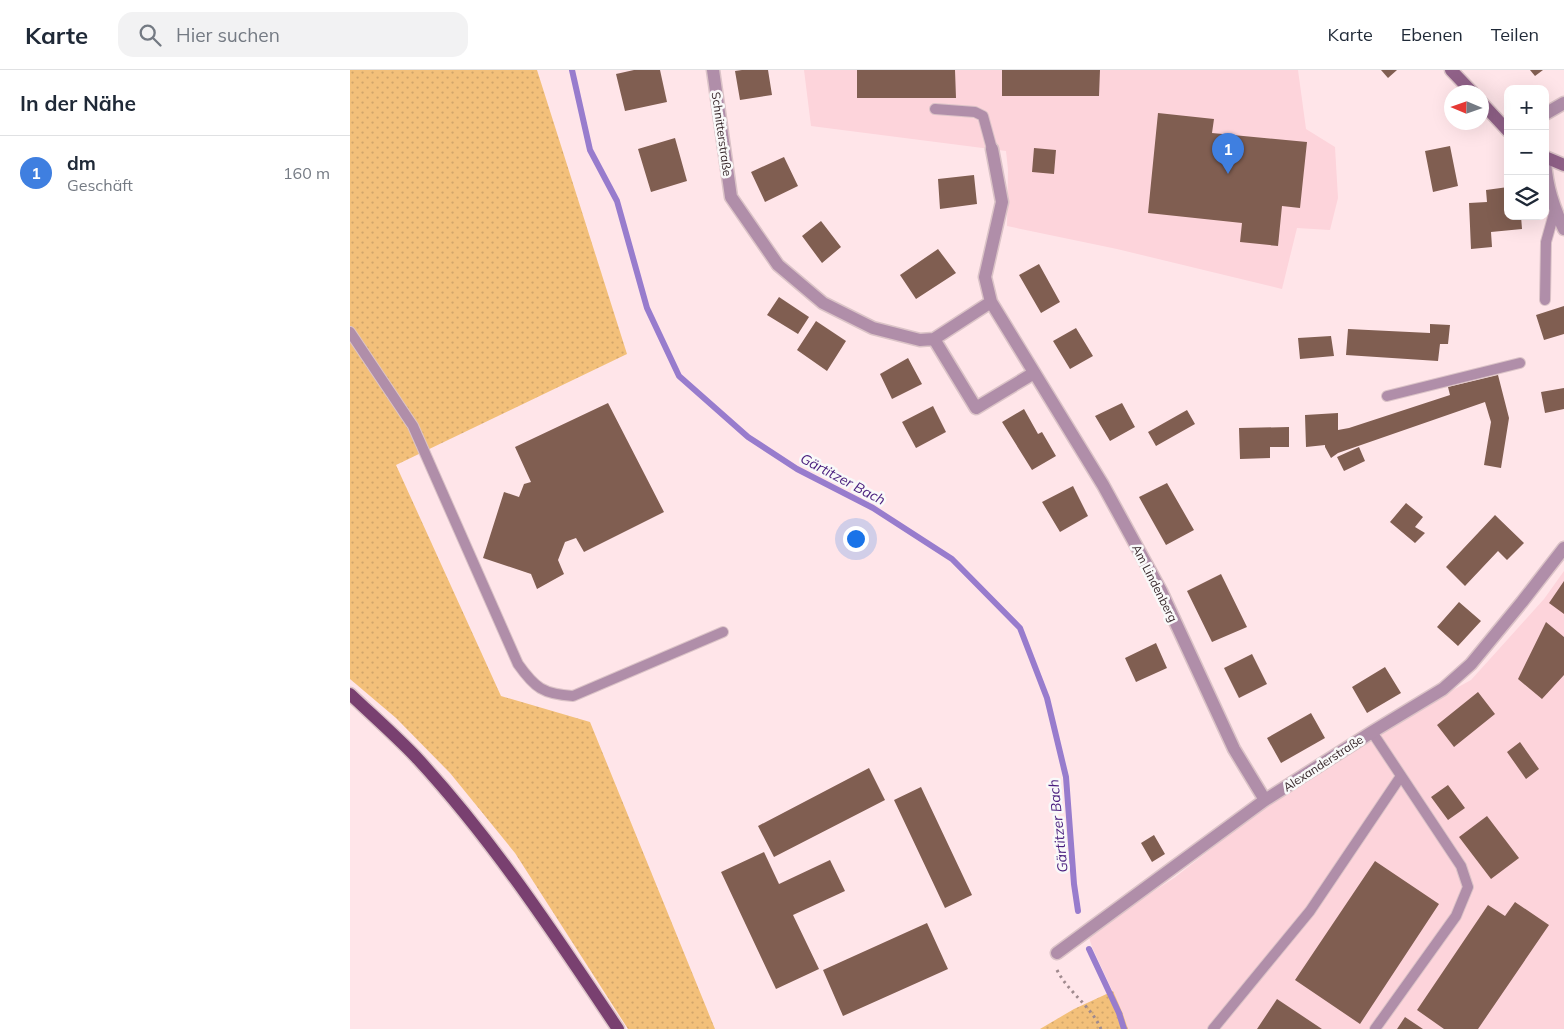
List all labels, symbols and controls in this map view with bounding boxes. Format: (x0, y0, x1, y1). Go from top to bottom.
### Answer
search box (118, 12, 468, 57)
text: Karte (25, 20, 88, 50)
icon: search (136, 21, 164, 49)
text: Hier suchen (176, 23, 280, 47)
text: Karte (1327, 23, 1373, 46)
text: Ebenen (1401, 23, 1463, 46)
text: Teilen (1491, 23, 1539, 46)
north arrow (1444, 85, 1489, 130)
map controls (1504, 85, 1549, 220)
button: + (1504, 85, 1549, 130)
text: In der Nähe (20, 90, 136, 116)
street label: Schnitterstraße (709, 91, 735, 177)
button: − (1504, 130, 1549, 175)
pin: 1 (1212, 133, 1244, 174)
text: dm (67, 151, 96, 175)
text: 1 (31, 163, 41, 183)
text: 160 m (283, 163, 330, 183)
text: Geschäft (67, 175, 133, 195)
button: layers (1504, 175, 1549, 220)
water label: Gärtitzer Bach (797, 449, 889, 509)
your location (843, 526, 869, 552)
street label: Am Lindenberg (1129, 542, 1181, 624)
street label: Alexanderstraße (1280, 732, 1366, 794)
water label: Gärtitzer Bach (1044, 778, 1072, 874)

